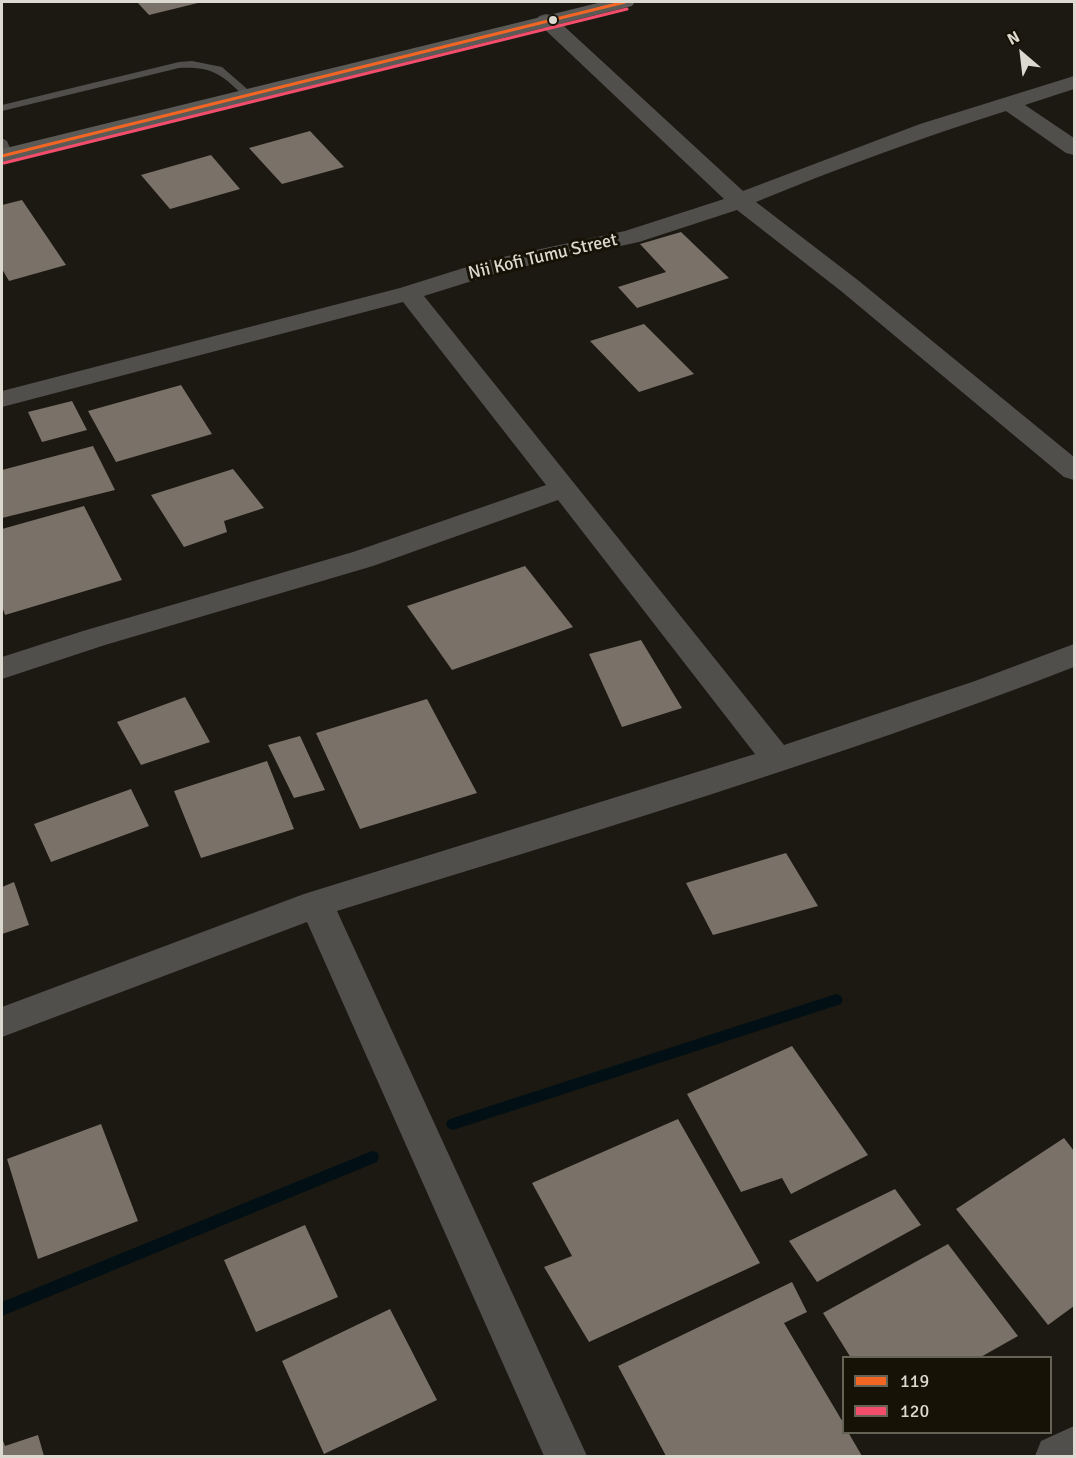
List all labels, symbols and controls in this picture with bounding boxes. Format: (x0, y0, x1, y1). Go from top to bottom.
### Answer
unlabelled marker (547, 14, 559, 26)
north arrow (992, 24, 1052, 84)
text: N (1004, 27, 1023, 50)
street label: Nii Kofi Tumu Street (466, 229, 620, 285)
legend (842, 1356, 1052, 1434)
text: 119 (900, 1370, 929, 1392)
text: 120 (900, 1400, 929, 1422)

